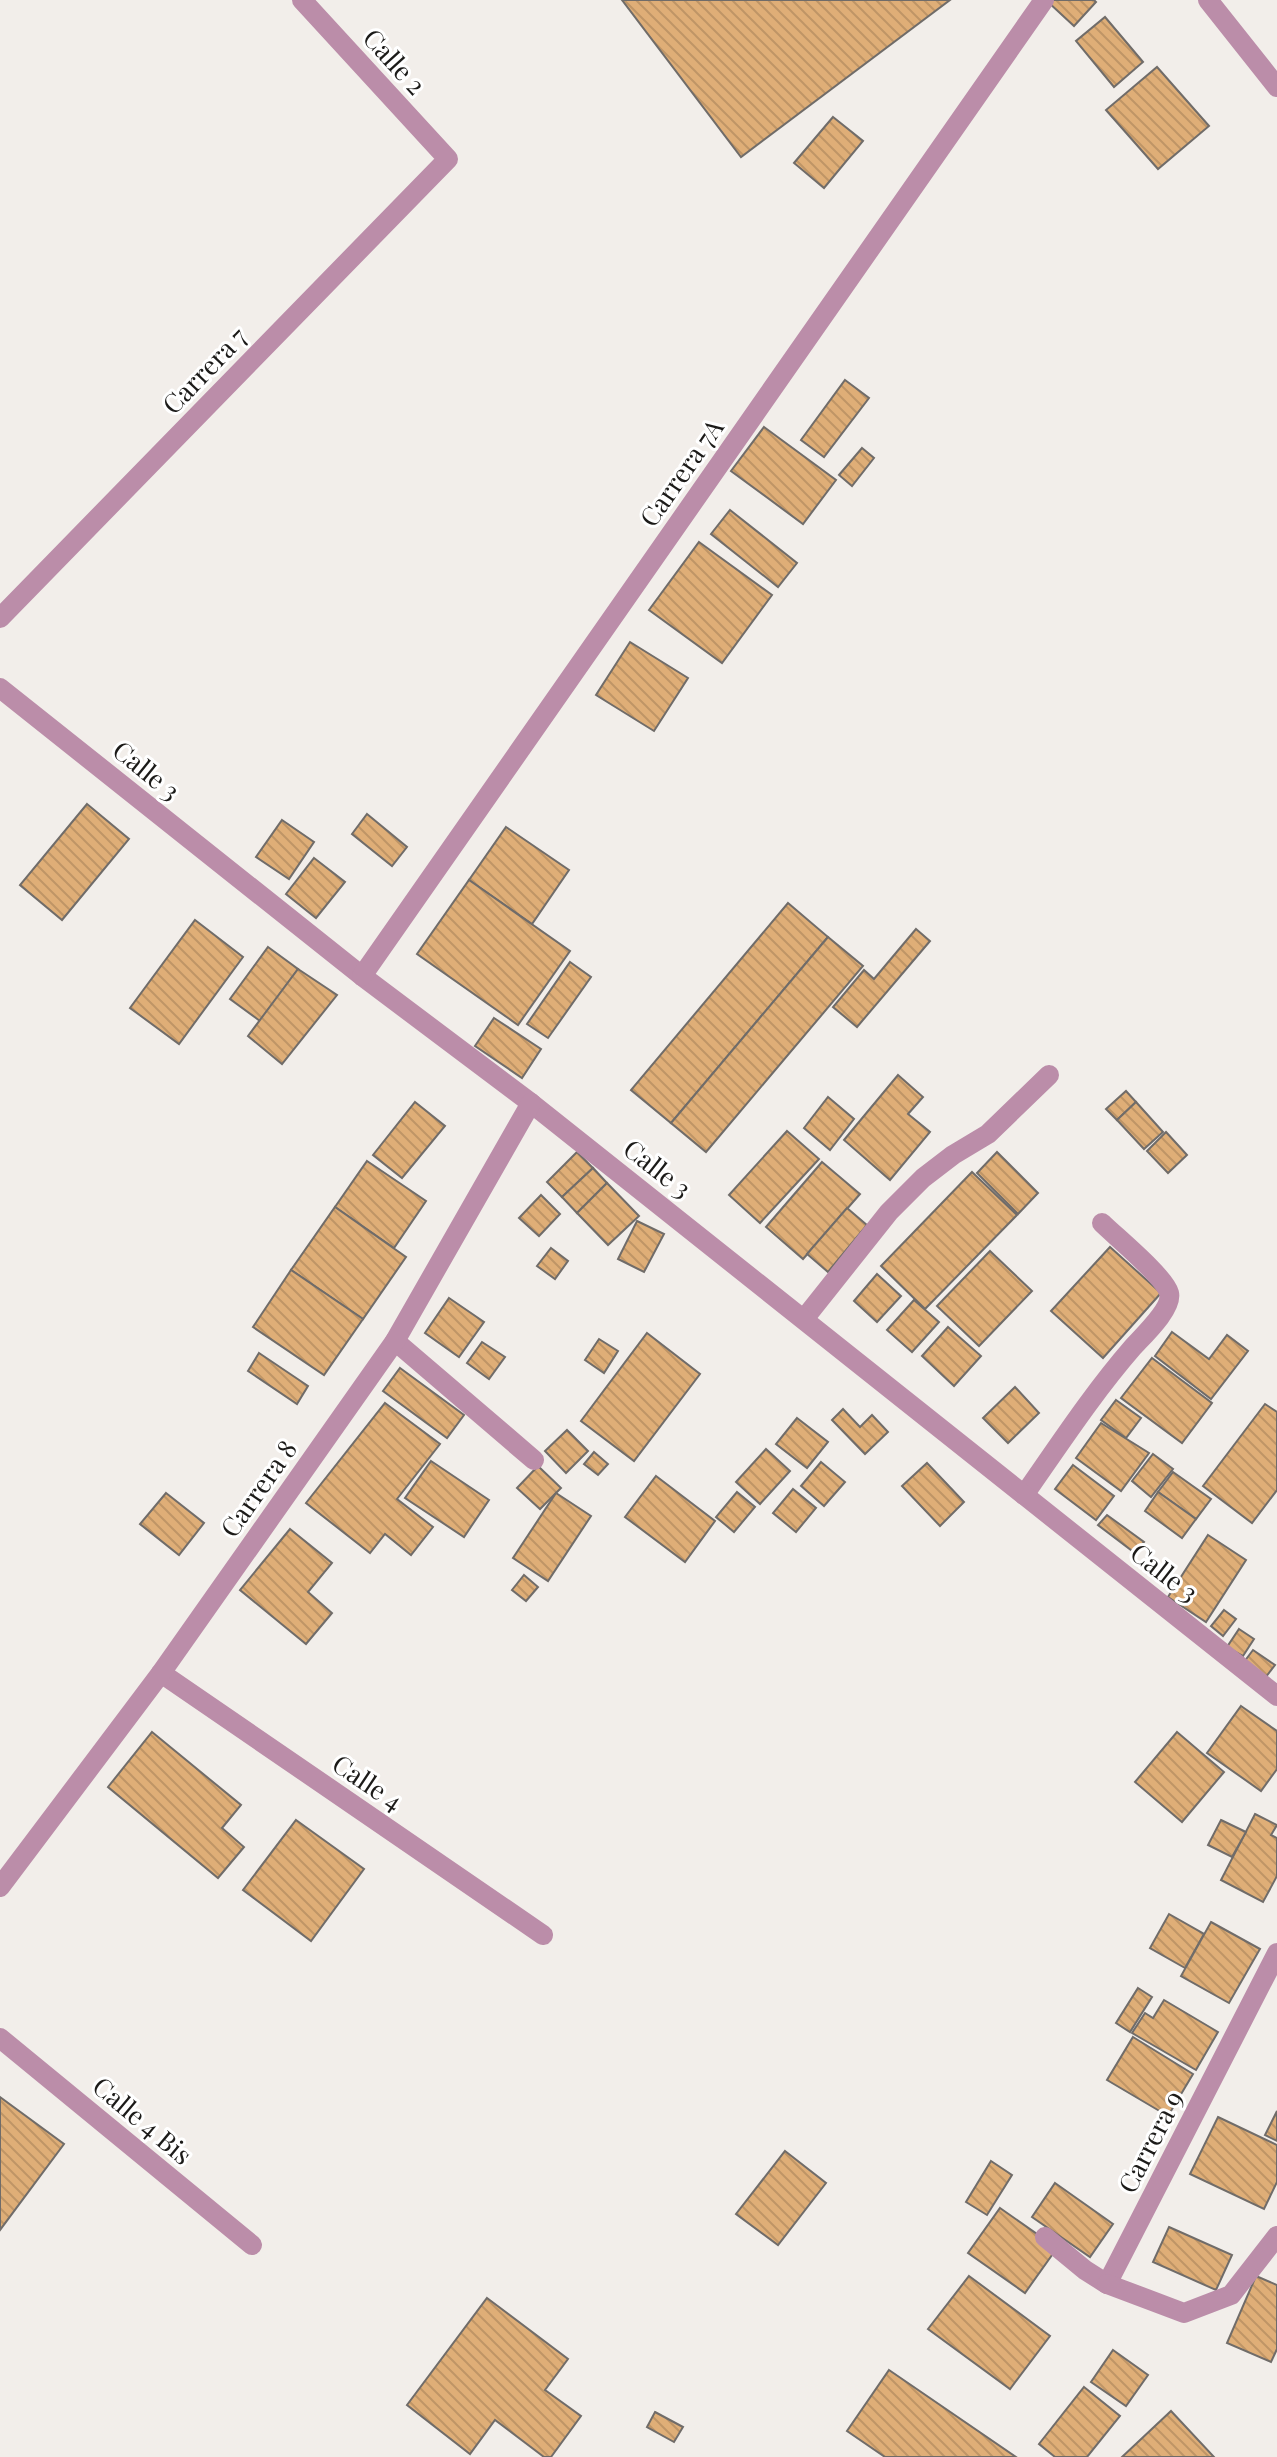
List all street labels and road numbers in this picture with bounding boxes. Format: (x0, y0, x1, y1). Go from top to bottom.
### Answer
street label: Calle 2 (356, 20, 434, 102)
street label: Carrera 7 (154, 319, 254, 421)
street label: Carrera 7A (631, 411, 731, 533)
street label: Calle 3 (106, 732, 188, 808)
street label: Calle 3 (617, 1130, 699, 1205)
street label: Carrera 8 (212, 1433, 304, 1544)
street label: Calle 3 (1124, 1534, 1206, 1609)
street label: Calle 4 (326, 1746, 410, 1818)
street label: Calle 4 Bis (86, 2068, 200, 2172)
street label: Carrera 9 (1109, 2084, 1190, 2199)

